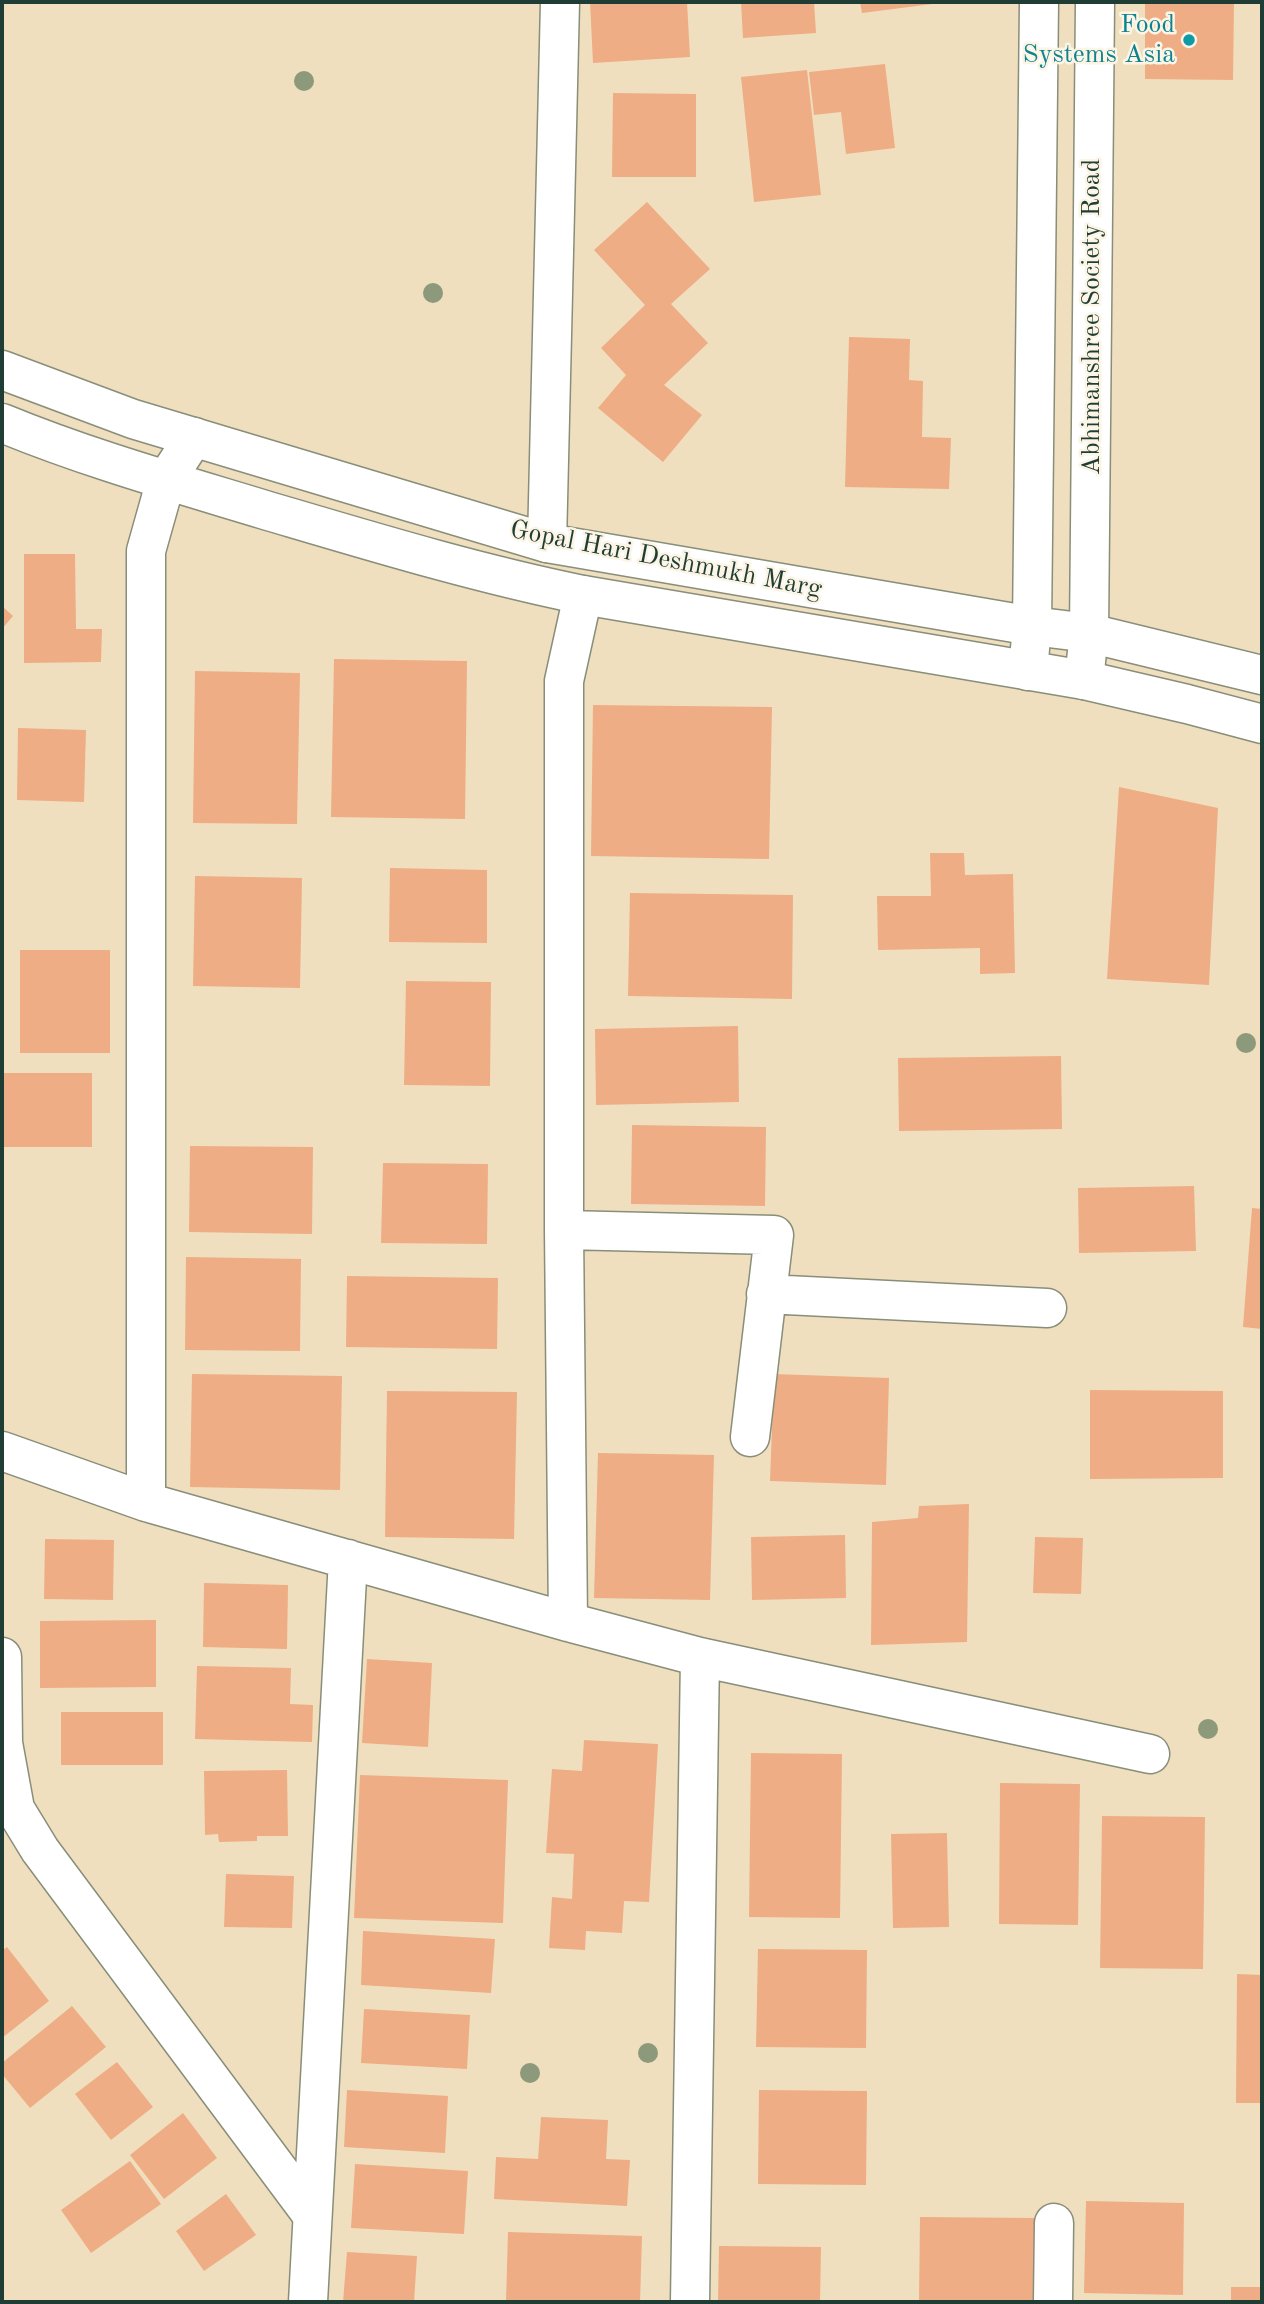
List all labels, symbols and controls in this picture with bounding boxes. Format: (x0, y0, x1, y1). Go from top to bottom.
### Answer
place label: Food Systems Asia (1023, 9, 1175, 70)
marker: Food Systems Asia (1181, 32, 1197, 48)
street label: Abhimanshree Society Road (1076, 159, 1108, 475)
street label: Gopal Hari Deshmukh Marg (507, 514, 825, 606)

